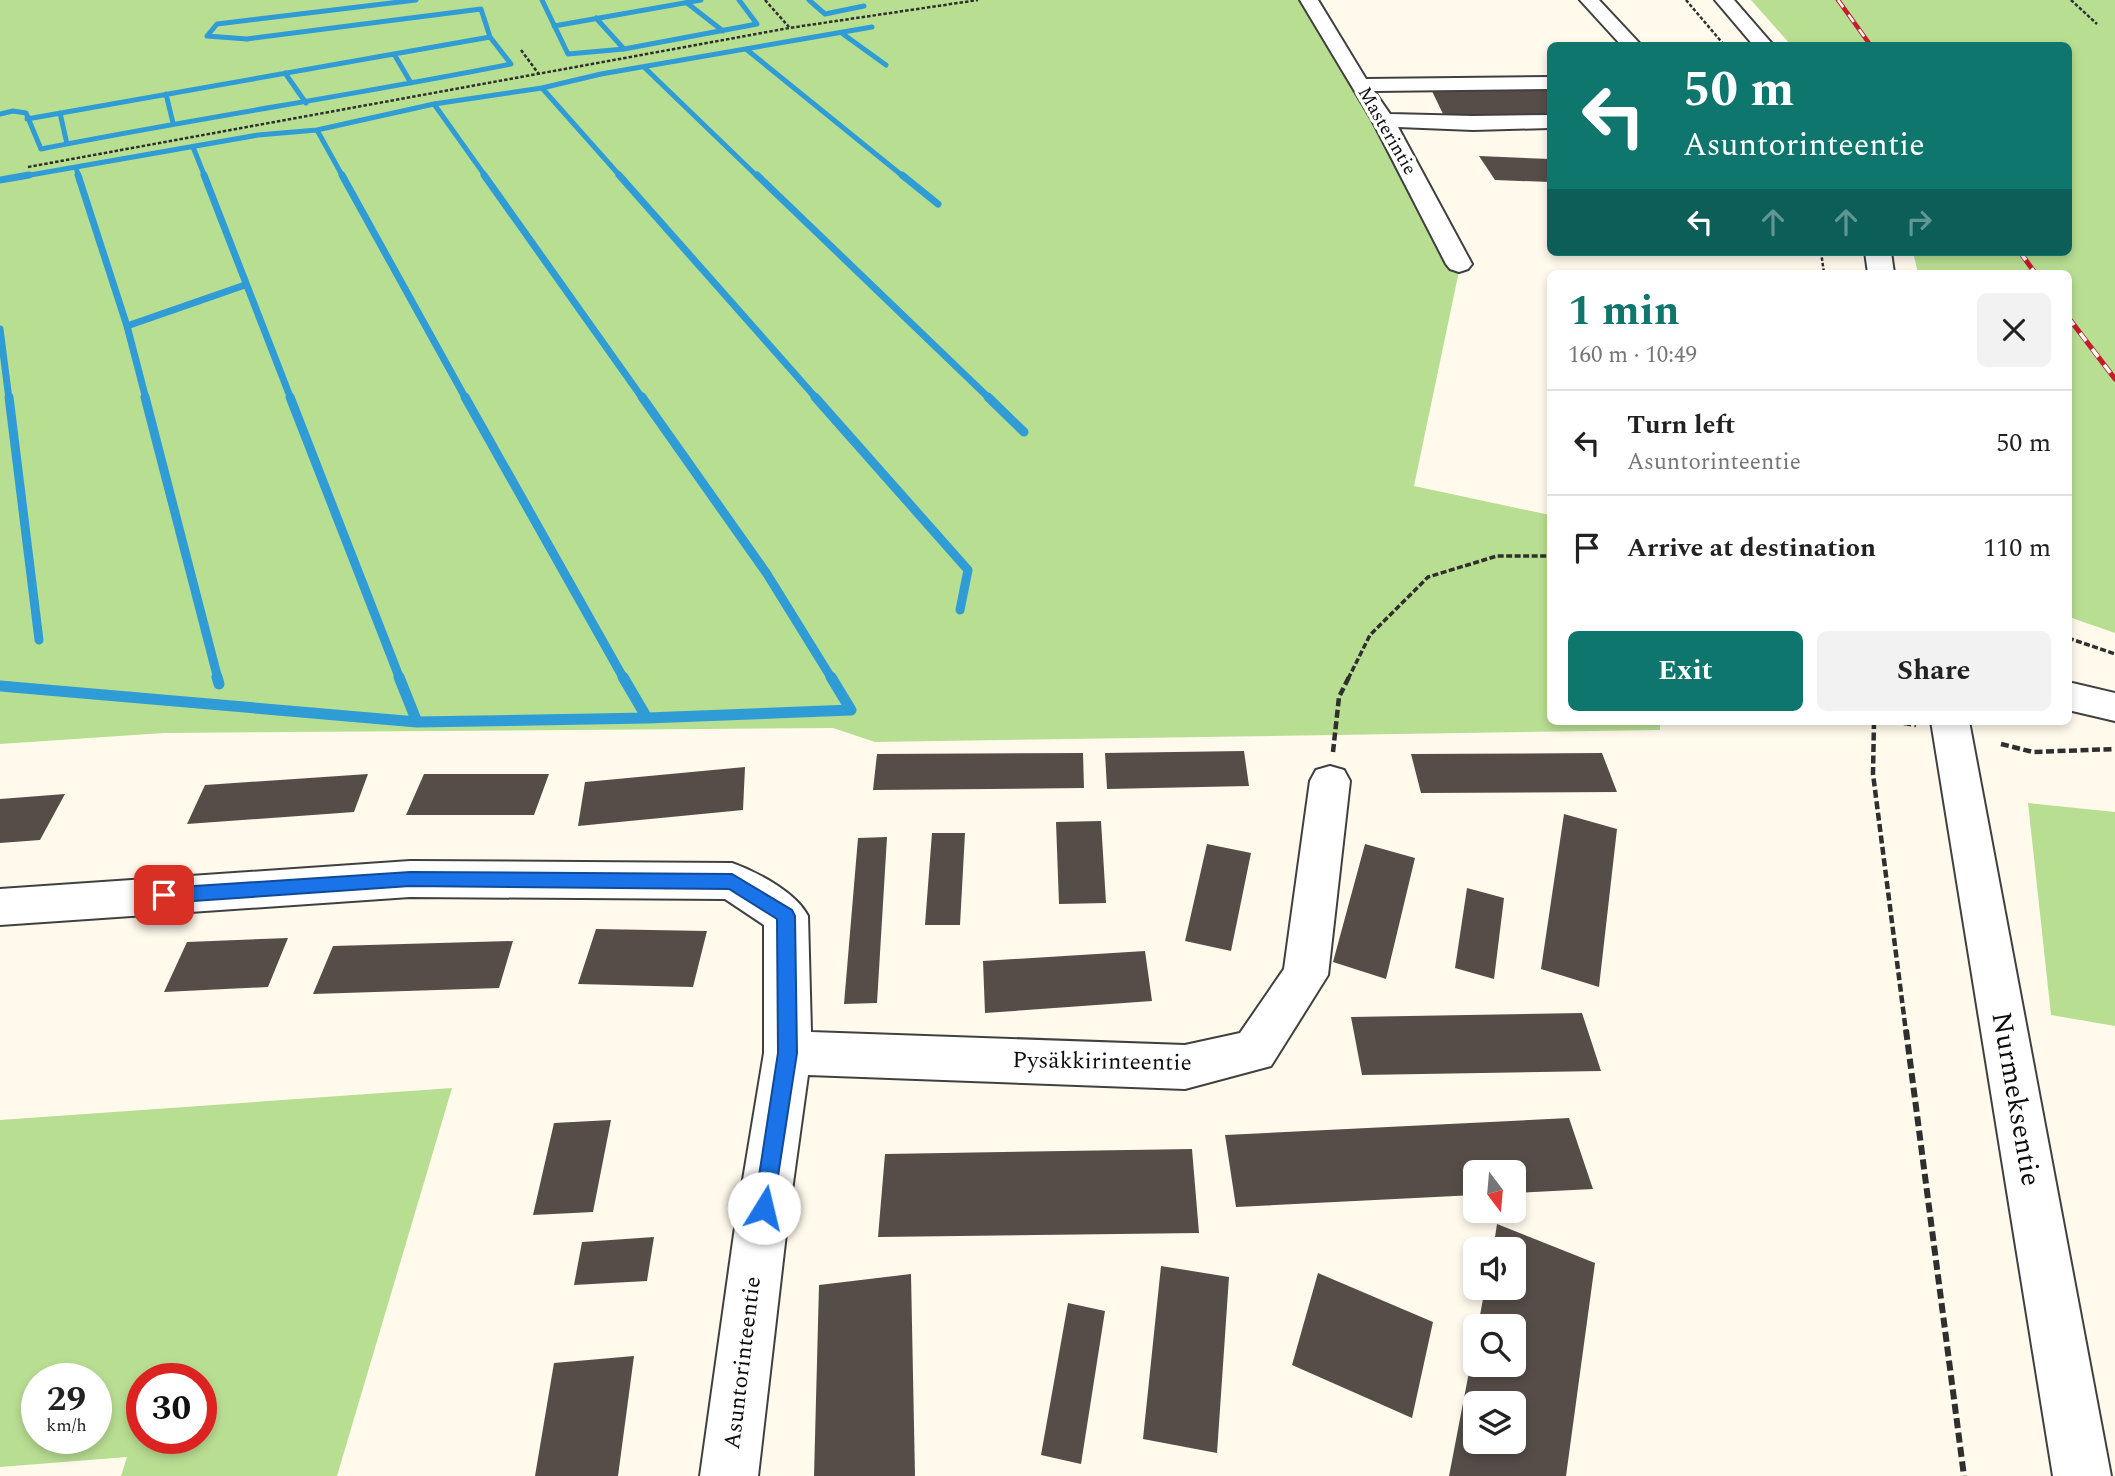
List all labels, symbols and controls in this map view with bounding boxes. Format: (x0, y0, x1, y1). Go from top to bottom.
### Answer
text: 50 m (1683, 53, 1794, 128)
icon: left (1568, 70, 1659, 161)
street label: Masterintie (1350, 81, 1424, 181)
text: Asuntorinteentie (1683, 121, 1925, 170)
icon: left (1681, 203, 1719, 241)
icon: ahead (1754, 203, 1792, 241)
icon: ahead (1827, 203, 1865, 241)
icon: right (1900, 203, 1938, 241)
text: 1 min (1568, 280, 1680, 343)
button: close (1977, 293, 2051, 367)
text: 160 m · 10:49 (1568, 338, 1697, 373)
text: Turn left (1627, 405, 1735, 445)
text: 50 m (1996, 423, 2051, 463)
icon: left (1568, 424, 1606, 462)
text: Asuntorinteentie (1627, 445, 1801, 480)
text: Arrive at destination (1627, 528, 1876, 568)
text: 110 m (1983, 528, 2051, 568)
icon: arrive (1568, 529, 1606, 567)
button: Exit (1568, 631, 1803, 711)
button: Share (1817, 631, 2051, 711)
pin (134, 865, 194, 925)
icon: arrive (145, 876, 183, 914)
street label: Nurmeksentie (1980, 1009, 2052, 1189)
street label: Pysäkkirinteentie (1012, 1043, 1192, 1081)
north arrow (1463, 1160, 1526, 1223)
map controls (1463, 1160, 1526, 1454)
position arrow (727, 1171, 801, 1245)
button: sound (1463, 1237, 1526, 1300)
street label: Asuntorinteentie (715, 1275, 771, 1451)
button: search (1463, 1314, 1526, 1377)
speed limit sign: 30 (126, 1363, 217, 1454)
text: 29 (47, 1373, 86, 1426)
button: layers (1463, 1391, 1526, 1454)
text: km/h (46, 1412, 87, 1439)

